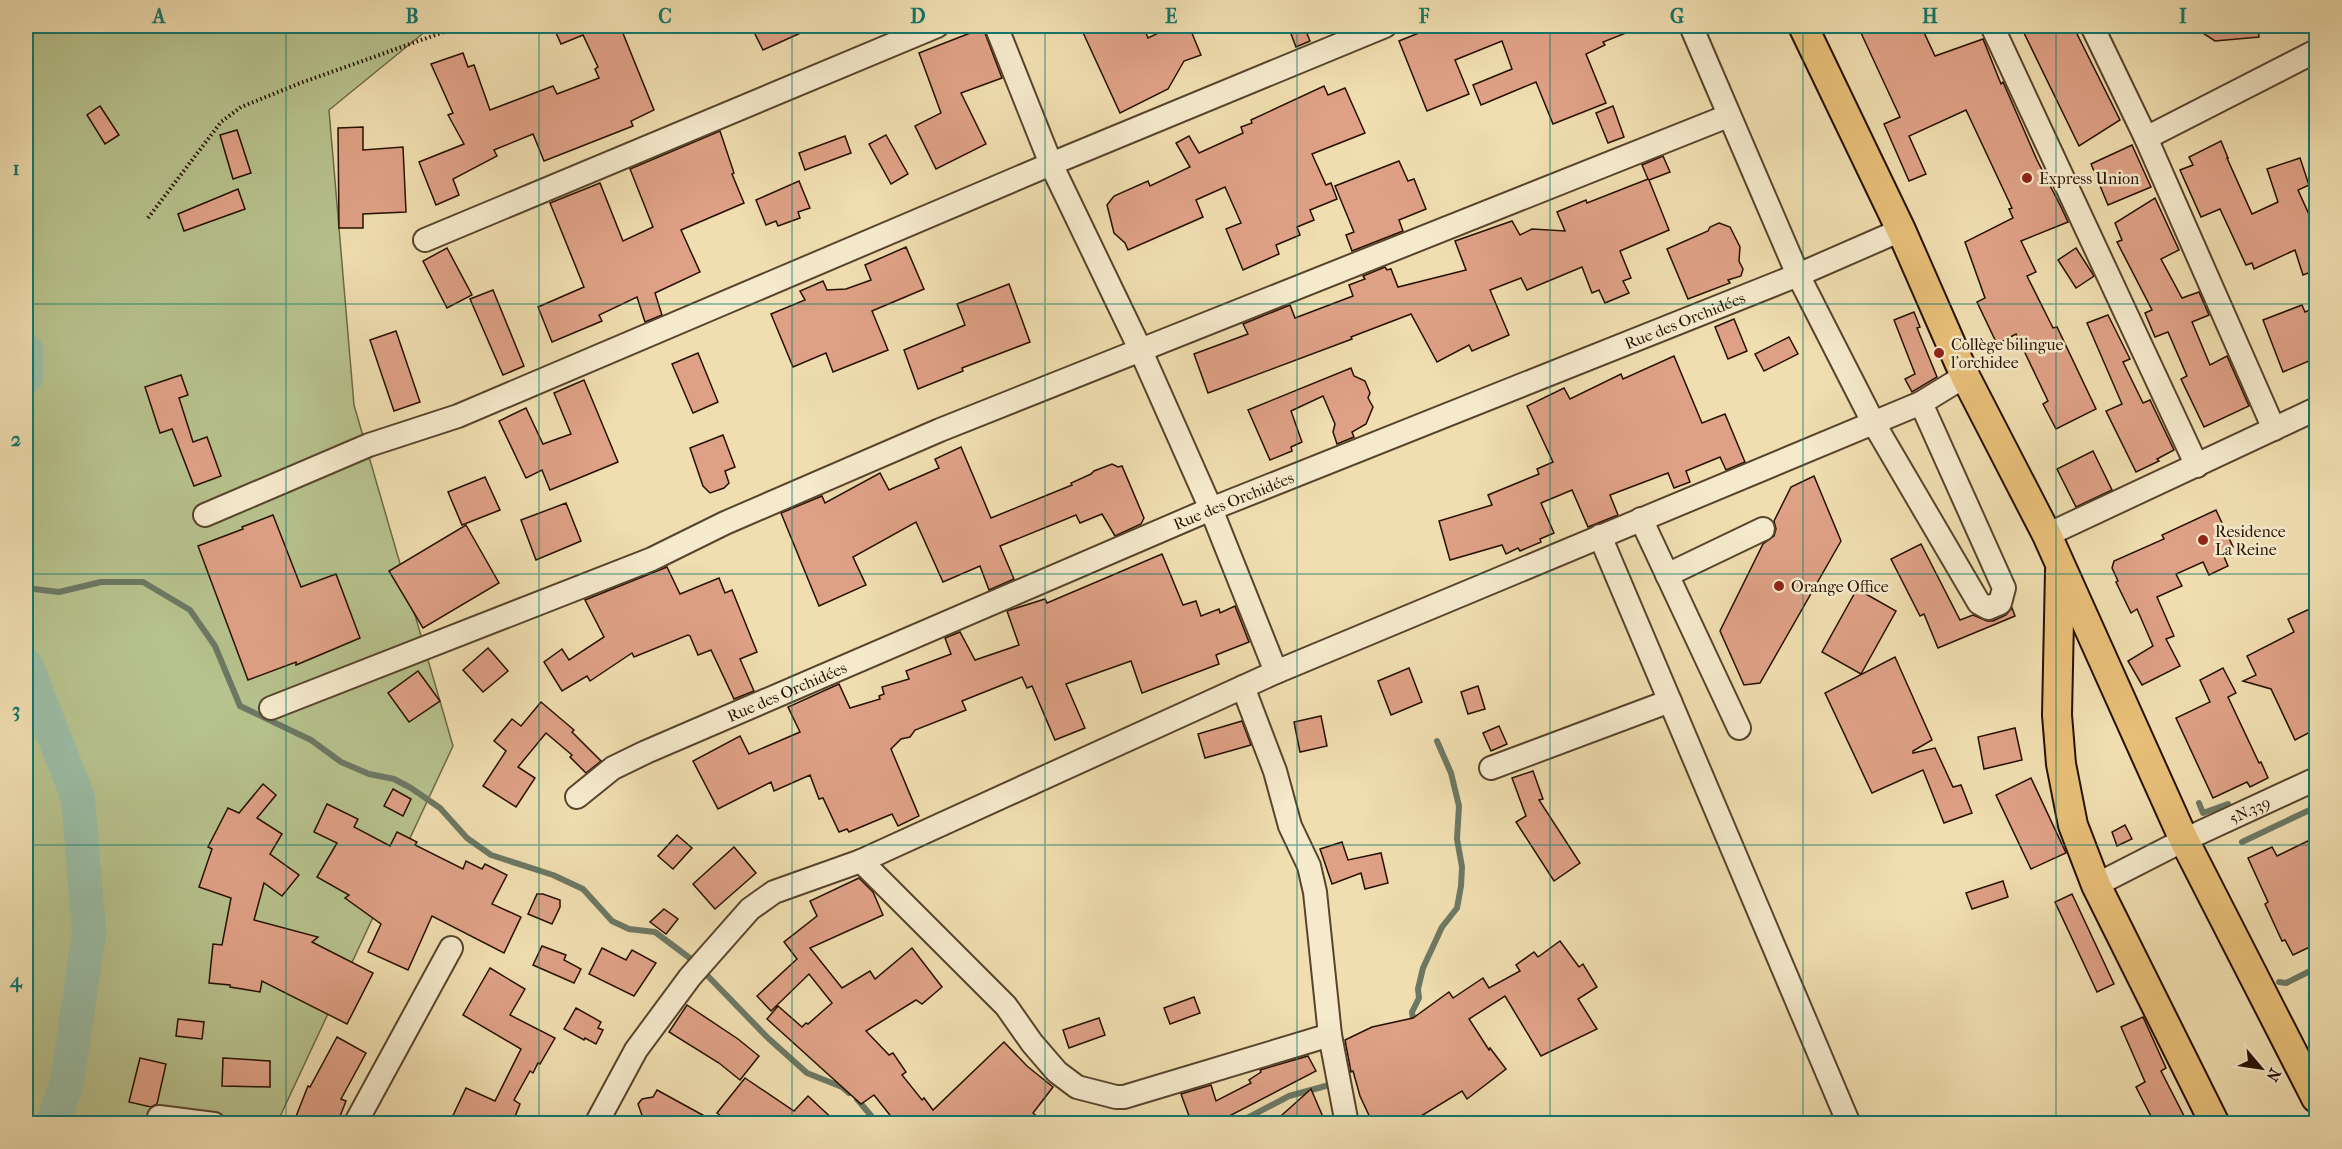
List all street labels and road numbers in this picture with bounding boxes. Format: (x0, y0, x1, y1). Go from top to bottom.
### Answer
street label: Rue des Orchidées (1622, 288, 1748, 353)
street label: Rue des Orchidées (1171, 468, 1297, 534)
street label: Rue des Orchidées (724, 658, 850, 726)
street label: 5N.339 (2226, 792, 2273, 828)

